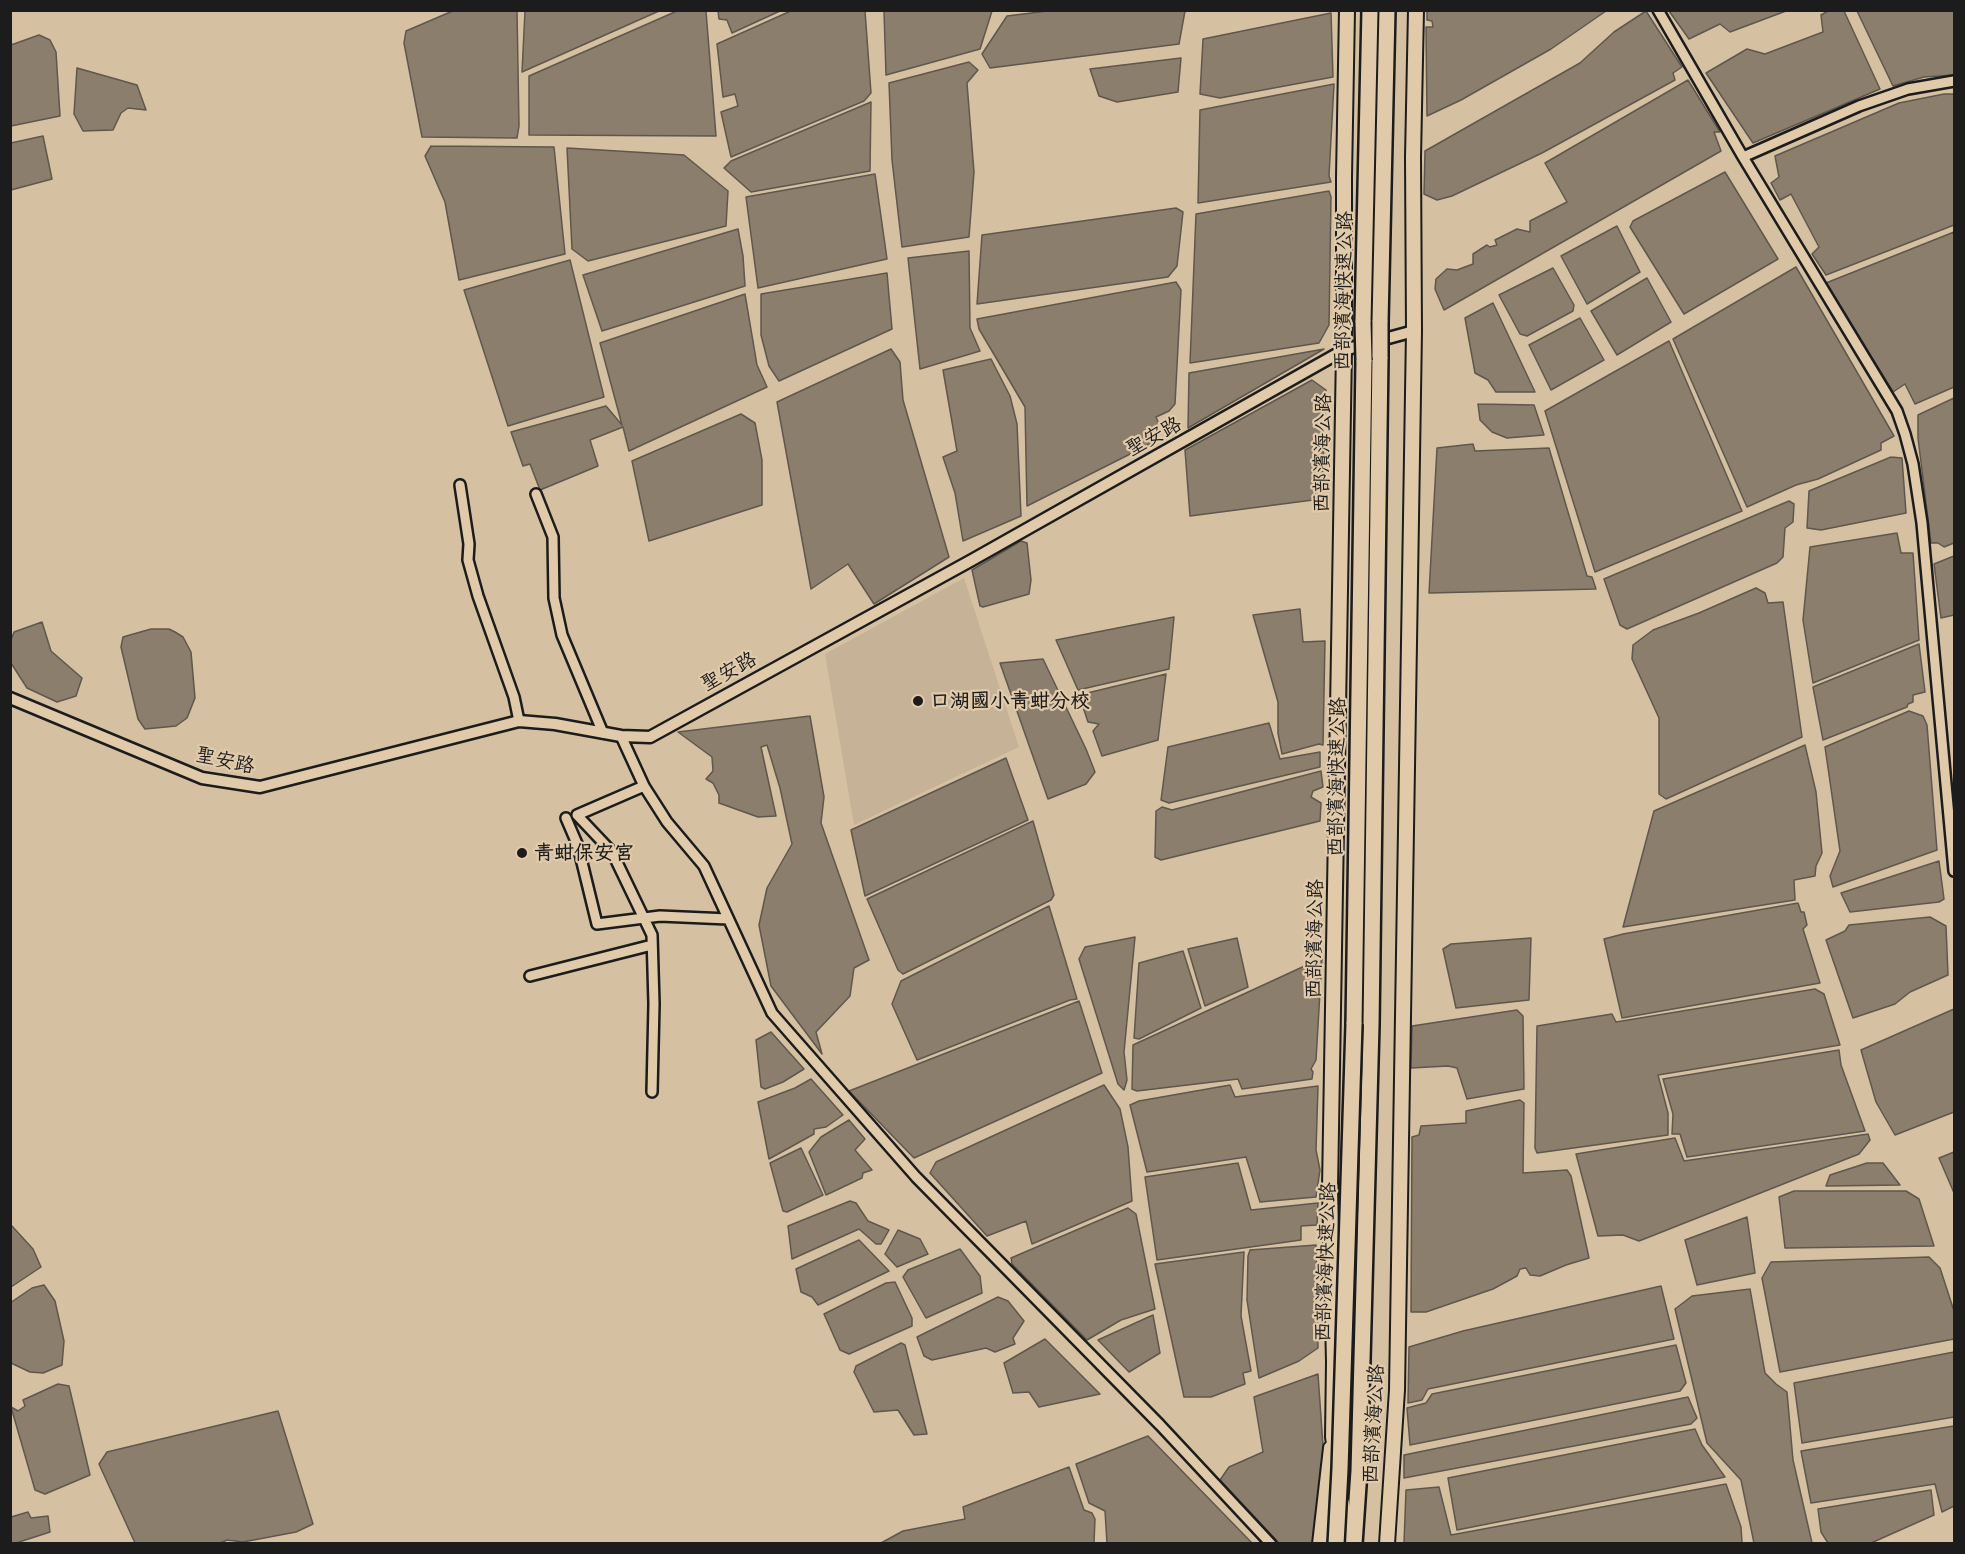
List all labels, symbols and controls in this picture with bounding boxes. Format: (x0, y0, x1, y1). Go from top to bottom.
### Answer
street label: 西部濱海快速公路 (1331, 211, 1357, 371)
street label: 西部濱海公路 (1310, 393, 1336, 513)
street label: 聖安路 (1122, 412, 1186, 462)
street label: 聖安路 (697, 647, 761, 697)
place label: 口湖國小青蚶分校 (930, 689, 1090, 713)
marker: 口湖國小青蚶分校 (911, 694, 925, 708)
street label: 西部濱海快速公路 (1324, 697, 1350, 857)
street label: 聖安路 (193, 743, 257, 779)
place label: 青蚶保安宮 (534, 841, 634, 865)
marker: 青蚶保安宮 (515, 846, 529, 860)
street label: 西部濱海公路 (1302, 879, 1328, 999)
street label: 西部濱海快速公路 (1311, 1182, 1341, 1342)
street label: 西部濱海公路 (1359, 1363, 1389, 1485)

